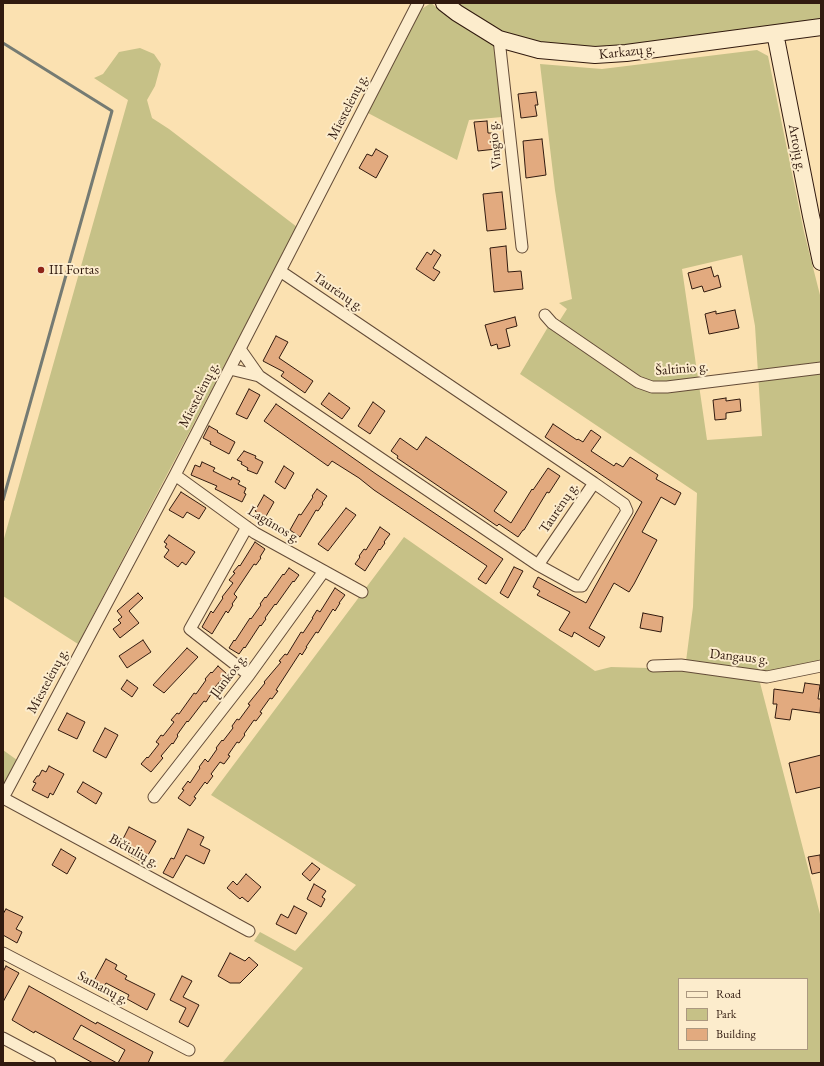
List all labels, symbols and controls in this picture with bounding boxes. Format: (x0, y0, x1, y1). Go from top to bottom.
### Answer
street label: Karkazų g. (598, 41, 656, 63)
street label: Miestelėnų g. (324, 71, 372, 143)
street label: Vingio g. (484, 120, 506, 170)
street label: Artojų g. (784, 123, 810, 173)
place label: III Fortas (49, 262, 99, 278)
marker: III Fortas (36, 265, 46, 275)
street label: Taurėnų g. (309, 269, 367, 315)
street label: Šaltinio g. (655, 358, 709, 380)
street label: Miestelėnų g. (175, 359, 223, 431)
street label: Taurėnų g. (536, 479, 582, 537)
street label: Lagūnos g. (245, 503, 303, 547)
street label: Miestelėnų g. (24, 645, 72, 717)
street label: Dangaus g. (709, 646, 769, 668)
street label: Įlankos g. (207, 650, 251, 702)
street label: Bičiulių g. (106, 830, 162, 872)
street label: Samanų g. (75, 968, 131, 1008)
legend (678, 978, 808, 1050)
text: Road (716, 986, 741, 1002)
text: Park (716, 1006, 736, 1022)
text: Building (716, 1026, 756, 1042)

